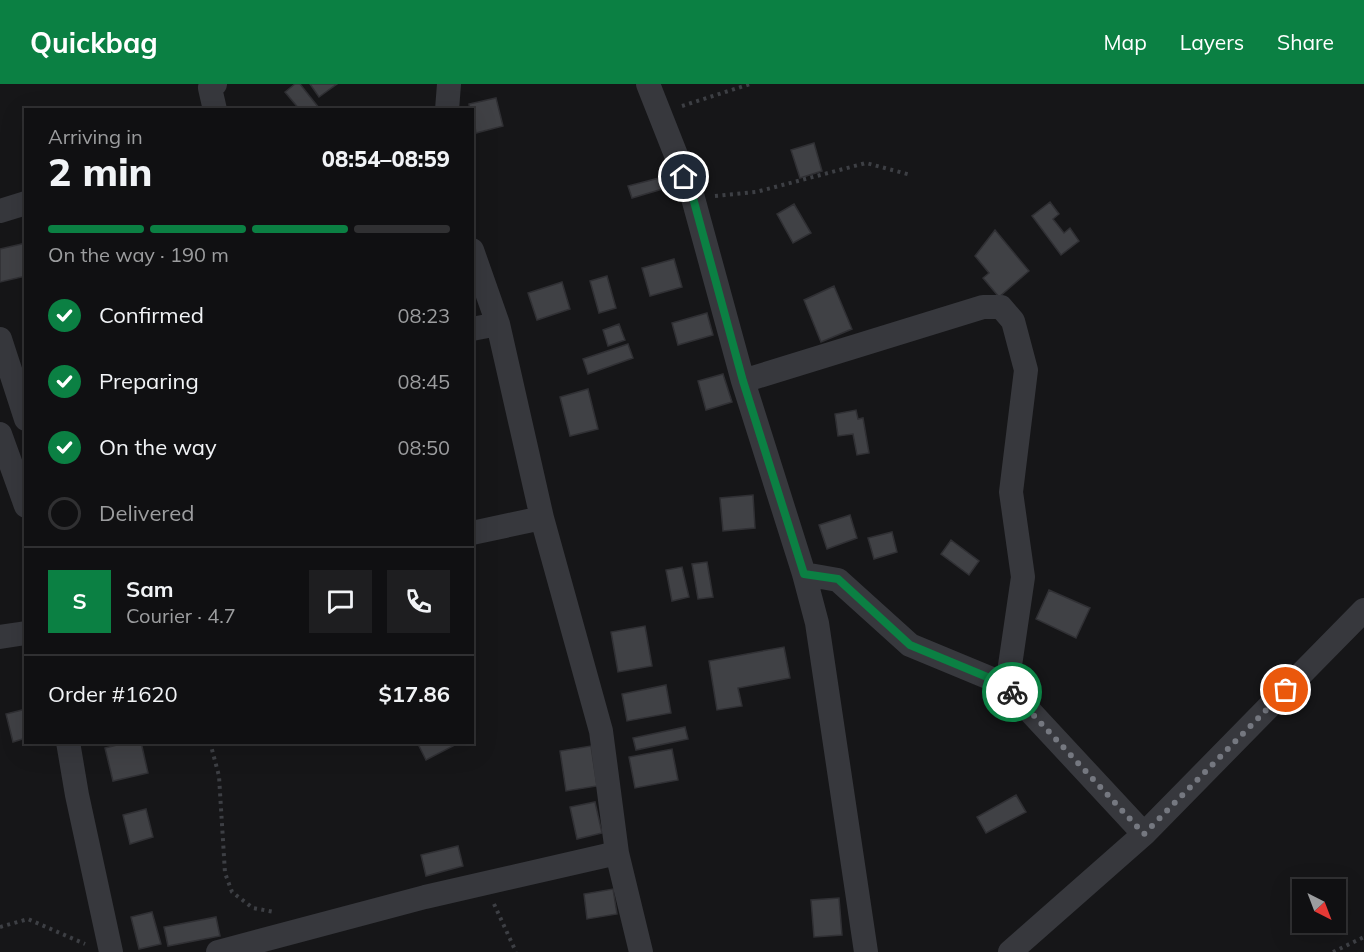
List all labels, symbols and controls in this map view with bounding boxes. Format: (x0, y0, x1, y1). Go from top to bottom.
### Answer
text: Quickbag (30, 25, 158, 60)
text: Map (1104, 29, 1147, 55)
text: Layers (1180, 29, 1244, 55)
text: Share (1277, 29, 1334, 55)
text: Arriving in (48, 124, 143, 149)
text: 08:54–08:59 (322, 145, 450, 173)
text: 2 min (48, 147, 153, 196)
pin (658, 151, 709, 202)
icon: home (667, 160, 700, 193)
text: On the way · 190 m (48, 242, 229, 267)
icon: check (48, 299, 81, 332)
text: Confirmed (99, 301, 204, 329)
text: 08:23 (397, 303, 450, 328)
icon: check (48, 365, 81, 398)
text: Preparing (99, 367, 199, 395)
text: 08:45 (397, 369, 450, 394)
icon: check (48, 431, 81, 464)
text: On the way (99, 433, 217, 461)
text: 08:50 (397, 435, 450, 460)
text: Delivered (99, 499, 194, 527)
button: chat (309, 570, 372, 633)
button: phone (387, 570, 450, 633)
text: Sam (126, 575, 174, 603)
text: S (72, 587, 87, 615)
text: Courier · 4.7 (126, 603, 236, 628)
courier (982, 662, 1042, 722)
pin (1260, 664, 1311, 715)
icon: bag (1269, 673, 1302, 706)
icon: bike (996, 676, 1029, 709)
text: Order #1620 (48, 680, 178, 708)
text: $17.86 (379, 680, 450, 708)
north arrow (1292, 879, 1346, 933)
map controls (1292, 879, 1346, 933)

